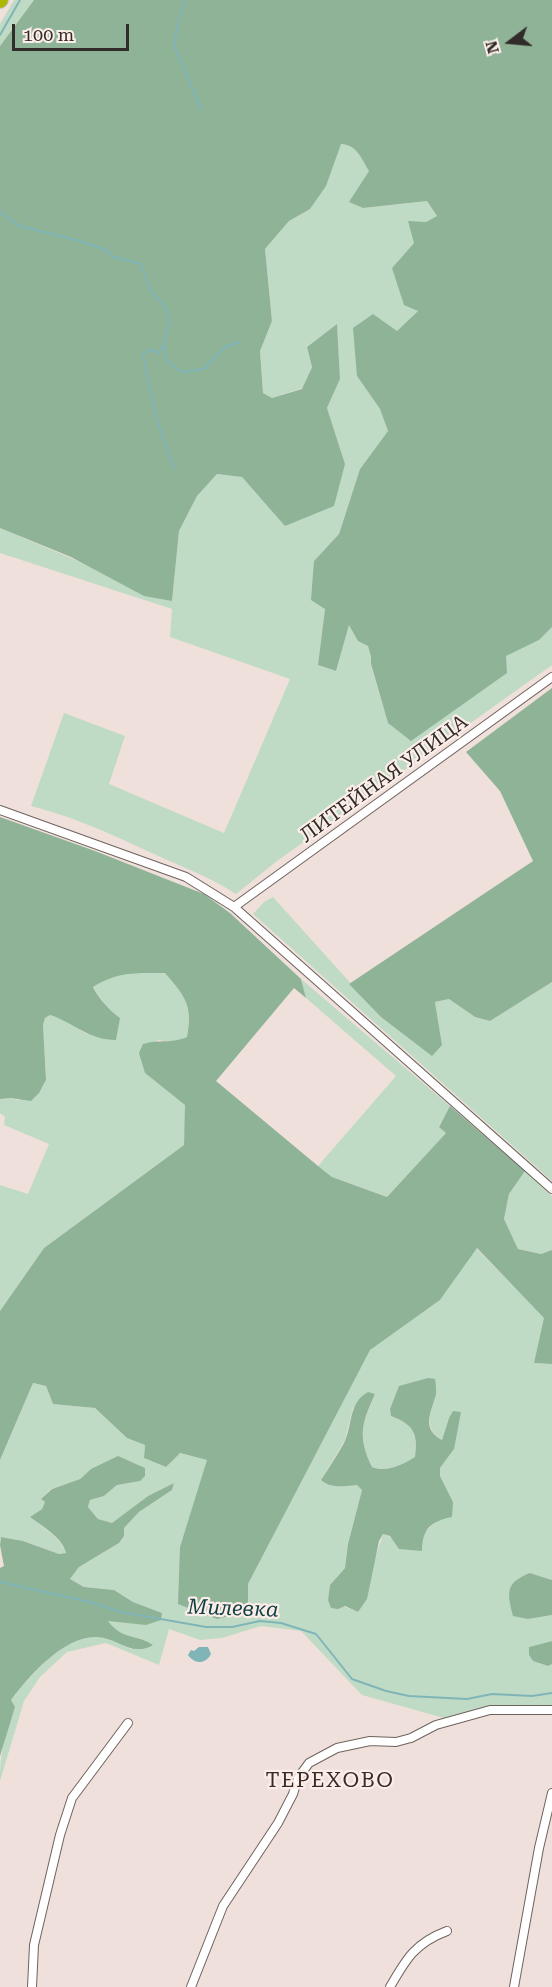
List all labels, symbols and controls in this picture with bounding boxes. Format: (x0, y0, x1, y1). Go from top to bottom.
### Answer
scale bar (15, 12, 132, 50)
north arrow (480, 12, 540, 72)
text: 100 m (23, 24, 74, 45)
text: N (481, 39, 503, 56)
street label: ЛИТЕЙНАЯ УЛИЦА (295, 710, 473, 848)
water label: Милевка (187, 1595, 279, 1623)
district label: ТЕРЕХОВО (266, 1768, 394, 1794)

